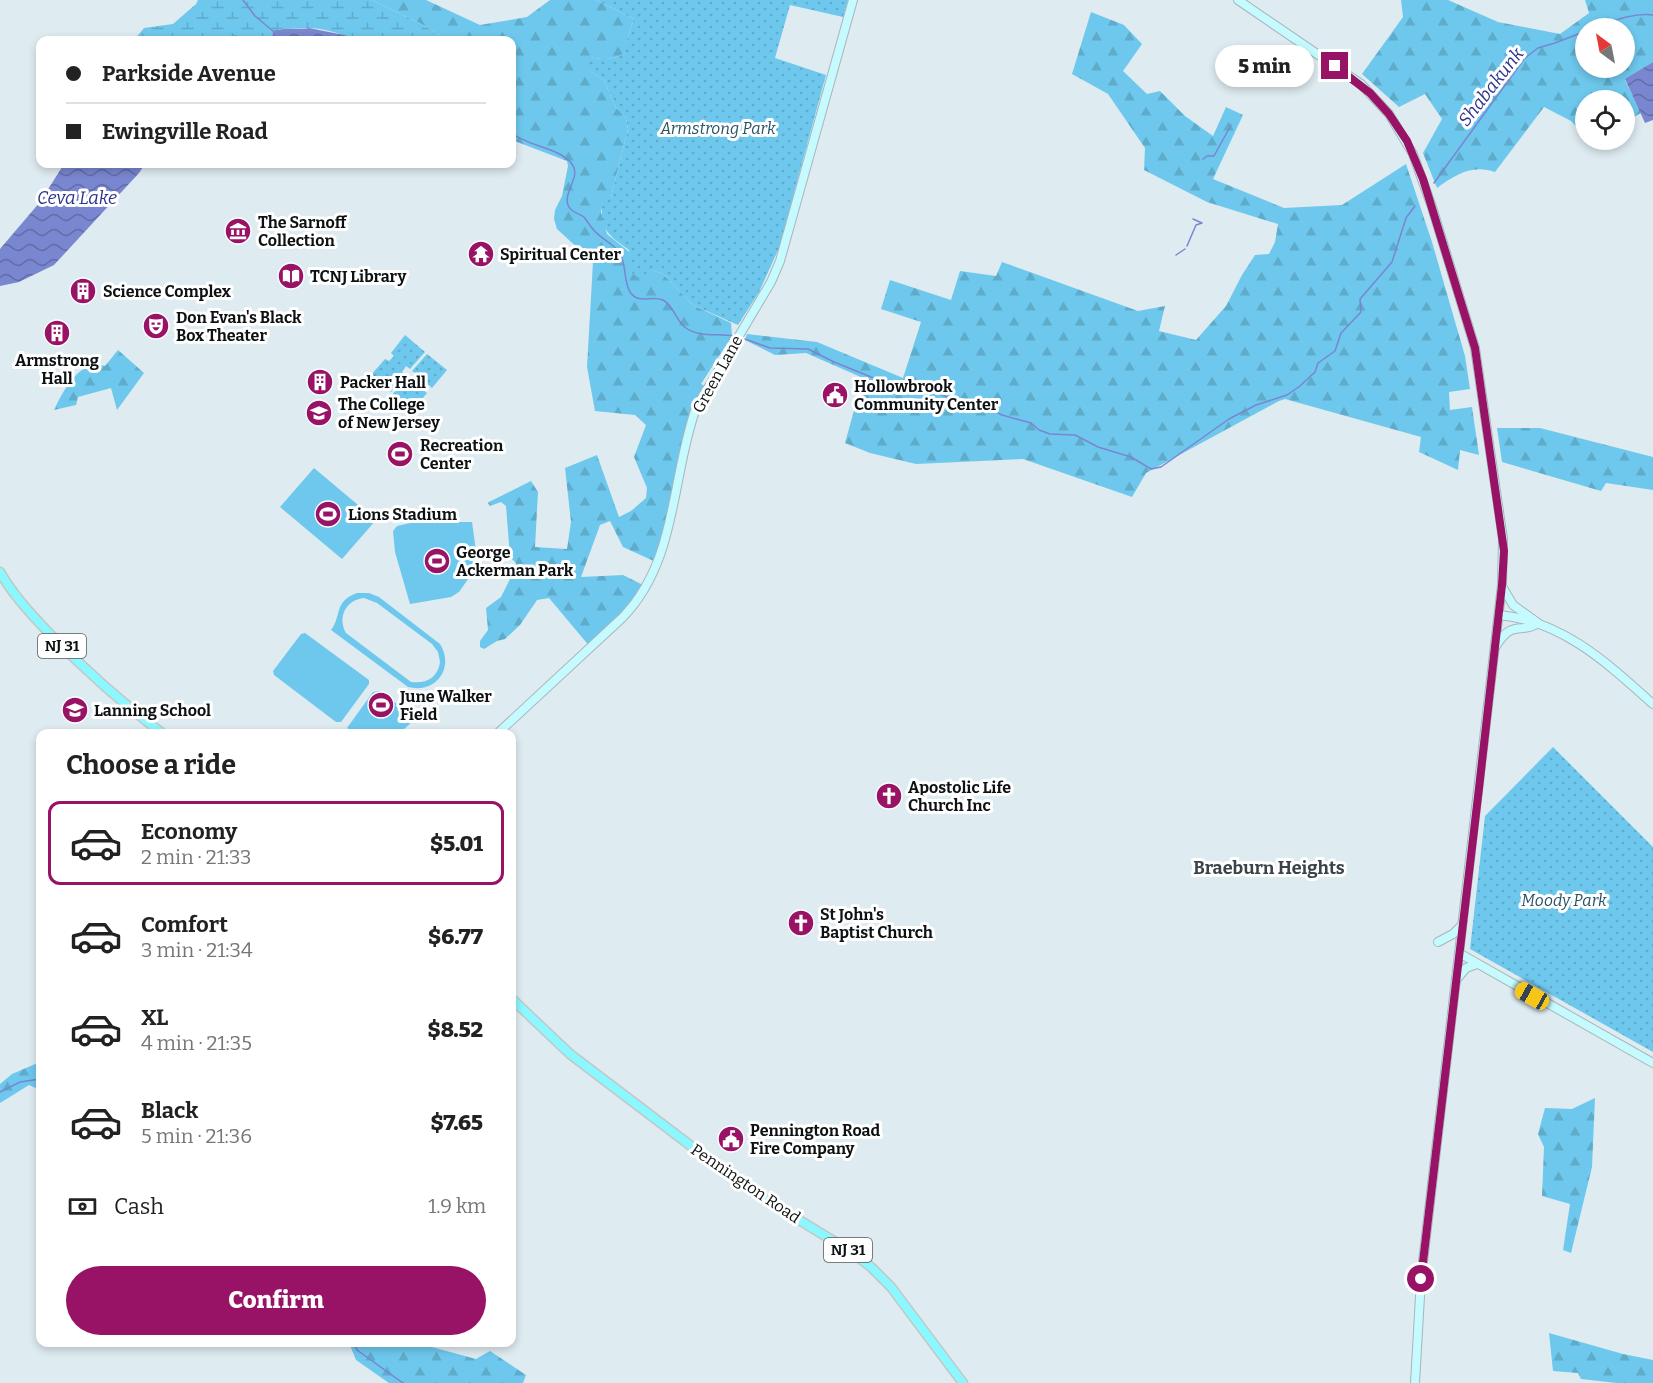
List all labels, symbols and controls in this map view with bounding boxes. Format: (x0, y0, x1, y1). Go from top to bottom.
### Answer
north arrow (1575, 18, 1635, 78)
map controls (1575, 18, 1635, 150)
water label: Shabakunk (1454, 43, 1529, 131)
callout: 5 min (1215, 45, 1314, 87)
route end (1321, 52, 1348, 79)
text: 5 min (1238, 54, 1291, 78)
text: Parkside Avenue (102, 60, 276, 87)
button: locate (1575, 90, 1635, 150)
text: Ewingville Road (102, 118, 268, 145)
park label: Armstrong Park (659, 119, 776, 138)
water label: Ceva Lake (37, 187, 117, 209)
place label: The Sarnoff Collection (258, 213, 348, 250)
museum icon: The Sarnoff Collection (223, 216, 253, 246)
temple icon: Spiritual Center (466, 239, 496, 269)
place label: Spiritual Center (500, 245, 621, 264)
library icon: TCNJ Library (276, 261, 306, 291)
place label: TCNJ Library (310, 267, 406, 286)
building icon: Science Complex (68, 276, 98, 306)
place label: Science Complex (103, 282, 231, 301)
place label: Don Evan's Black Box Theater (176, 308, 302, 345)
theatre icon: Don Evan's Black Box Theater (141, 311, 171, 341)
building icon: Armstrong Hall (42, 318, 72, 348)
street label: Green Lane (688, 332, 746, 416)
place label: Armstrong Hall (15, 351, 99, 388)
building icon: Packer Hall (305, 367, 335, 397)
place label: Packer Hall (340, 373, 426, 392)
place label: Hollowbrook Community Center (854, 377, 999, 414)
public building icon: Hollowbrook Community Center (820, 380, 850, 410)
place label: The College of New Jersey (338, 395, 440, 432)
school or university icon: The College of New Jersey (304, 398, 334, 428)
place label: Recreation Center (420, 436, 504, 473)
sports icon: Recreation Center (385, 439, 415, 469)
sports icon: Lions Stadium (313, 499, 343, 529)
place label: Lions Stadium (348, 505, 458, 524)
place label: George Ackerman Park (456, 543, 574, 580)
sports icon: George Ackerman Park (422, 546, 452, 576)
road number: NJ 31 (38, 634, 86, 658)
place label: June Walker Field (399, 687, 492, 724)
sports icon: June Walker Field (366, 690, 396, 720)
school or university icon: Lanning School (60, 695, 90, 725)
place label: Lanning School (94, 701, 211, 720)
text: Choose a ride (66, 749, 236, 781)
place label: Apostolic Life Church Inc (908, 778, 1011, 815)
church icon: Apostolic Life Church Inc (874, 781, 904, 811)
icon: car (69, 816, 123, 870)
text: Economy (141, 818, 237, 845)
text: $5.01 (430, 830, 483, 857)
text: 2 min · 21:33 (141, 845, 251, 869)
district label: Braeburn Heights (1193, 857, 1345, 879)
park label: Moody Park (1521, 891, 1607, 910)
place label: St John's Baptist Church (820, 905, 933, 942)
church icon: St John's Baptist Church (786, 908, 816, 938)
icon: car (69, 909, 123, 963)
text: Comfort (141, 911, 228, 938)
text: $6.77 (428, 923, 483, 950)
text: 3 min · 21:34 (141, 938, 253, 962)
car (1512, 979, 1552, 1013)
icon: car (69, 1002, 123, 1056)
text: XL (141, 1004, 168, 1031)
text: $8.52 (427, 1016, 483, 1043)
text: 4 min · 21:35 (141, 1031, 252, 1055)
icon: car (69, 1095, 123, 1149)
text: Black (141, 1097, 198, 1124)
text: $7.65 (430, 1109, 483, 1136)
place label: Pennington Road Fire Company (750, 1121, 881, 1158)
text: 5 min · 21:36 (141, 1124, 252, 1148)
public building icon: Pennington Road Fire Company (716, 1124, 746, 1154)
street label: Pennington Road (687, 1140, 804, 1227)
icon: cash (66, 1190, 99, 1223)
text: Cash (114, 1193, 164, 1220)
text: 1.9 km (428, 1194, 486, 1218)
road number: NJ 31 (824, 1238, 872, 1262)
route start (1407, 1265, 1434, 1292)
button: Confirm (66, 1266, 486, 1335)

